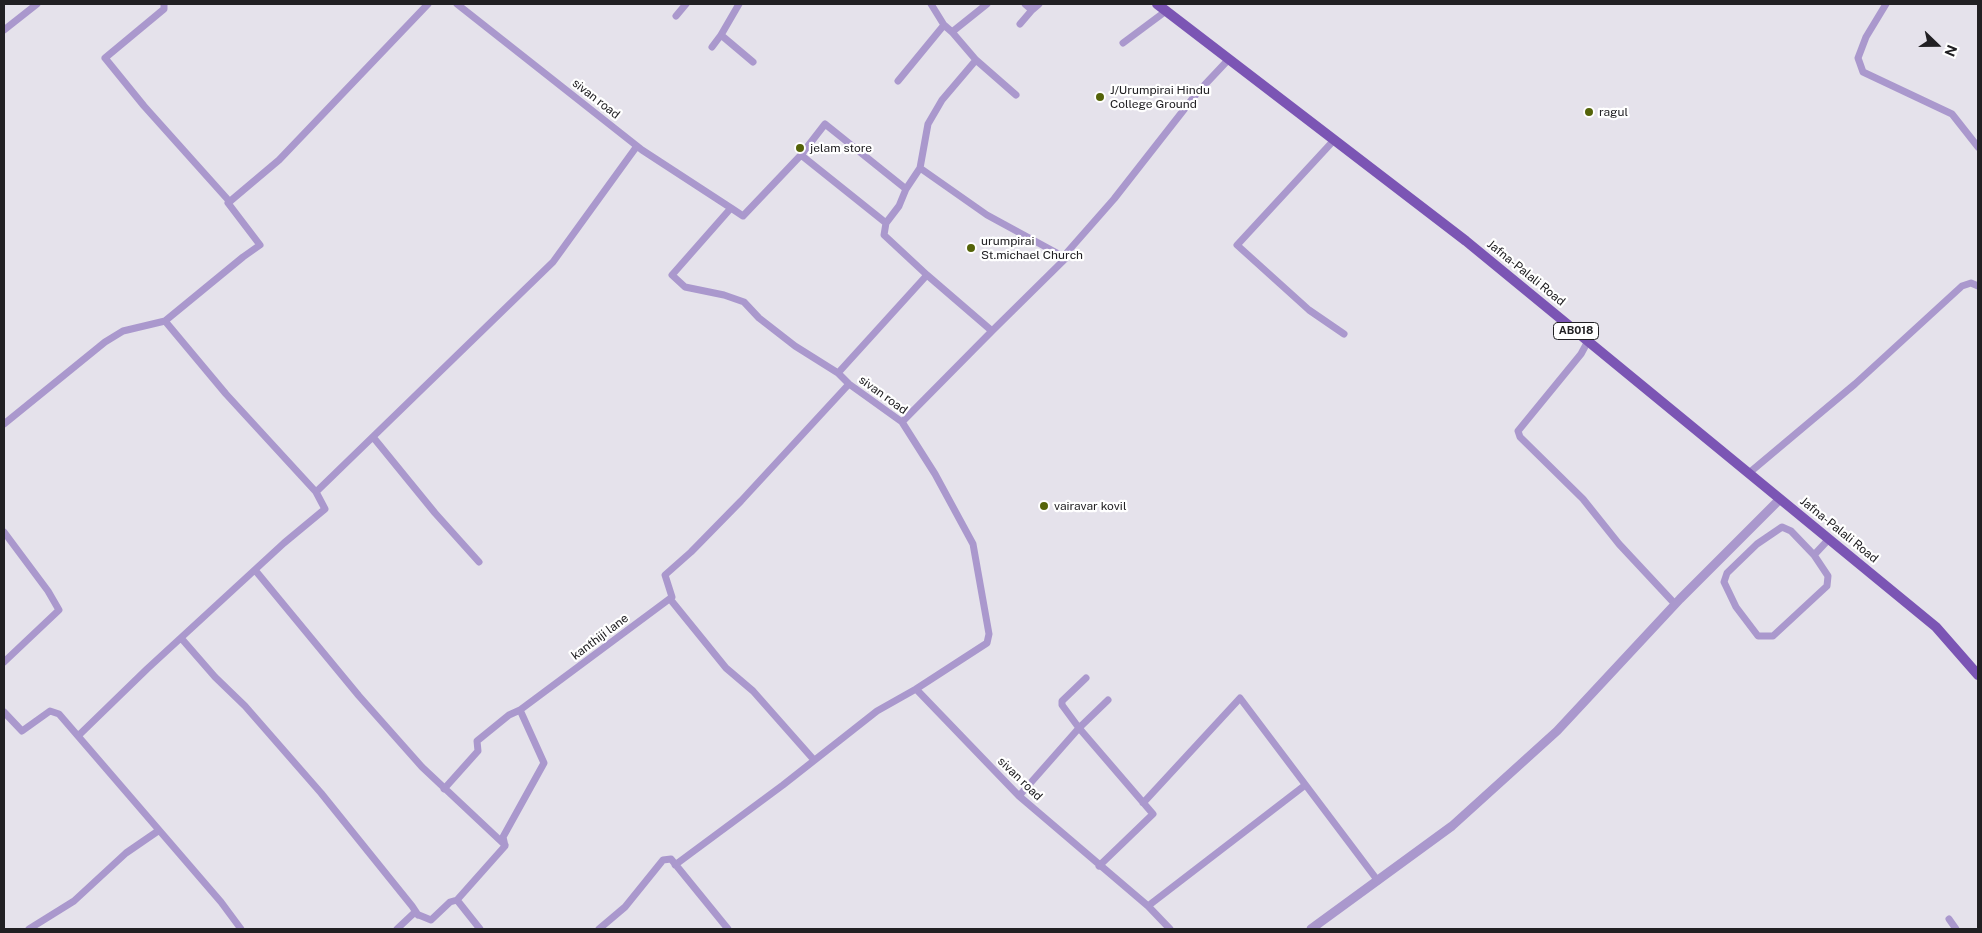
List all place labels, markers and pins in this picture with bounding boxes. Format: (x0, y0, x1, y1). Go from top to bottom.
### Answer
place label: J/Urumpirai Hindu College Ground (1110, 83, 1210, 111)
marker: J/Urumpirai Hindu College Ground (1094, 91, 1106, 103)
place label: ragul (1599, 105, 1628, 119)
marker: ragul (1583, 106, 1595, 118)
place label: jelam store (810, 141, 872, 155)
marker: jelam store (794, 142, 806, 154)
place label: urumpirai St.michael Church (981, 234, 1083, 262)
marker: urumpirai St.michael Church (965, 242, 977, 254)
place label: vairavar kovil (1054, 499, 1127, 513)
marker: vairavar kovil (1038, 500, 1050, 512)

